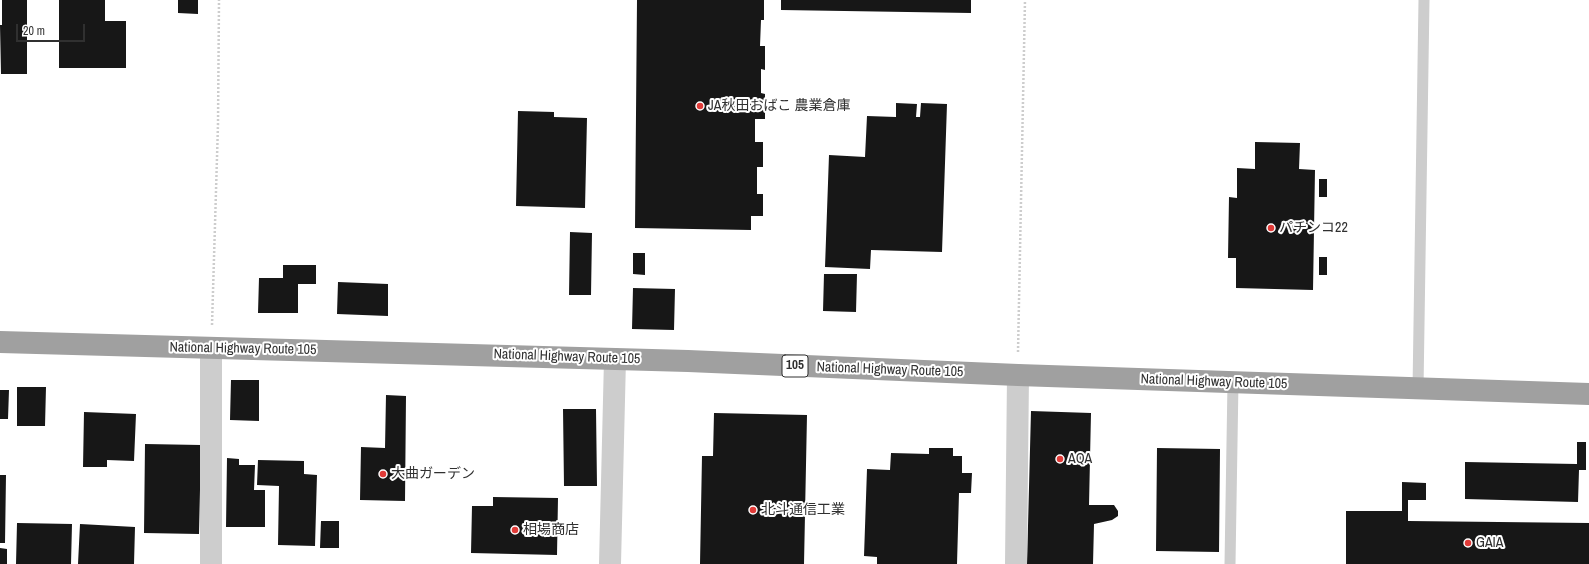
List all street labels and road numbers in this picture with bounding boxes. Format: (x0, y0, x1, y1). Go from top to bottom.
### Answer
street label: National Highway Route 105 (169, 339, 317, 359)
street label: National Highway Route 105 (493, 346, 641, 368)
road number: 105 (782, 355, 808, 377)
street label: National Highway Route 105 (816, 359, 964, 381)
street label: National Highway Route 105 (1140, 371, 1288, 393)

